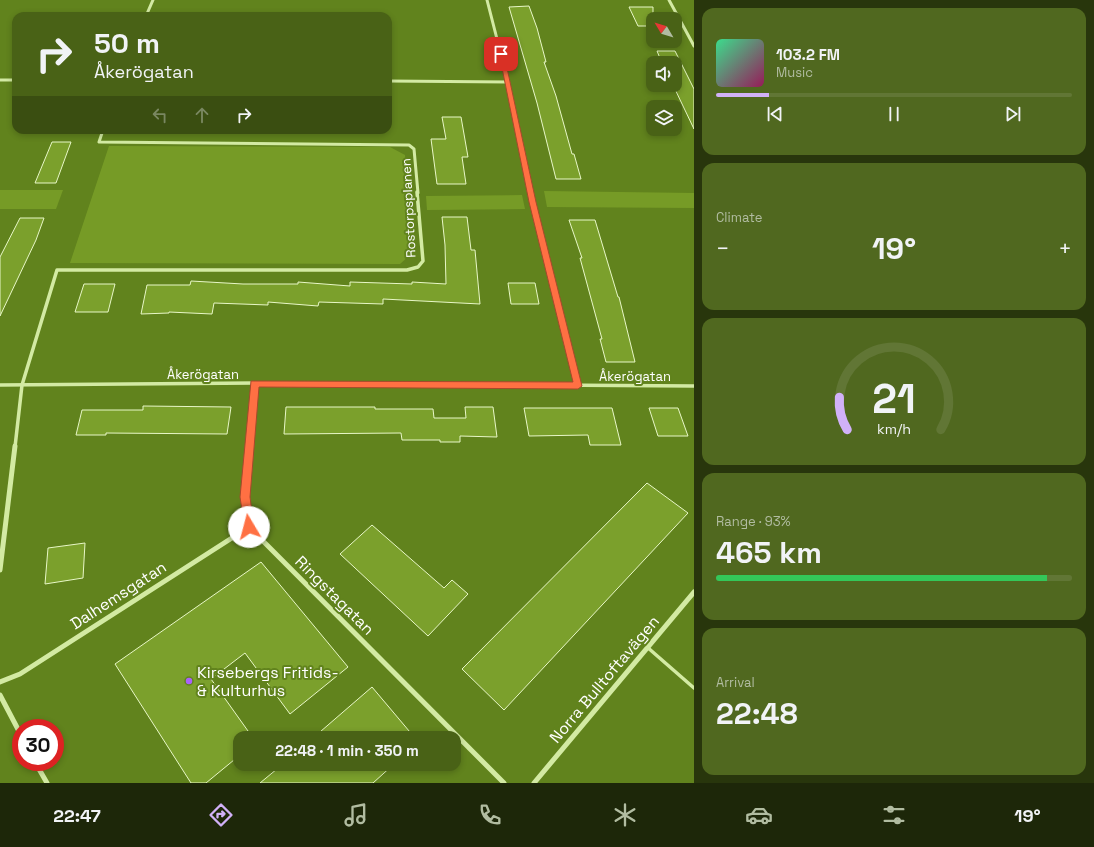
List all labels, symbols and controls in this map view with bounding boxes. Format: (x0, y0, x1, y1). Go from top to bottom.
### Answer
north arrow (646, 12, 682, 48)
map controls (646, 12, 682, 136)
text: 50 m (94, 25, 160, 61)
icon: right (28, 28, 80, 80)
pin (484, 37, 518, 71)
icon: arrive (490, 43, 512, 65)
text: 103.2 FM (776, 45, 840, 64)
button: sound (646, 56, 682, 92)
text: Åkerögatan (94, 60, 194, 83)
text: Music (776, 64, 813, 81)
button: layers (646, 100, 682, 136)
icon: previous (764, 103, 786, 125)
icon: pause (883, 103, 905, 125)
icon: next (1002, 103, 1024, 125)
icon: left (149, 104, 171, 126)
icon: ahead (191, 104, 213, 126)
icon: right (233, 104, 255, 126)
street label: Rostorpsplanen (397, 158, 420, 258)
text: Climate (716, 209, 762, 226)
text: 19° (872, 229, 916, 268)
text: − (716, 234, 730, 262)
text: + (1058, 234, 1072, 262)
street label: Åkerögatan (167, 366, 239, 383)
street label: Åkerögatan (599, 368, 671, 385)
text: 21 (872, 371, 916, 424)
text: km/h (877, 419, 911, 437)
position arrow (228, 506, 270, 548)
text: Range · 93% (716, 513, 791, 530)
text: 465 km (716, 533, 822, 572)
street label: Ringstagatan (290, 551, 379, 640)
street label: Dalhemsgatan (66, 557, 170, 634)
street label: Norra Bulltoftavägen (545, 611, 664, 747)
place label: Kirsebergs Fritids- & Kulturhus (197, 662, 339, 701)
text: Arrival (716, 674, 755, 691)
marker: Kirsebergs Fritids- & Kulturhus (184, 676, 194, 686)
text: 22:48 (716, 694, 798, 733)
speed limit sign: 30 (12, 719, 64, 771)
text: 22:48 · 1 min · 350 m (275, 741, 419, 760)
icon: directions (207, 801, 235, 829)
icon: music (342, 801, 370, 829)
icon: phone (476, 801, 504, 829)
icon: climate (611, 801, 639, 829)
icon: car (745, 801, 773, 829)
icon: filters (880, 801, 908, 829)
text: 22:47 (53, 804, 101, 827)
text: 19° (1014, 804, 1041, 827)

